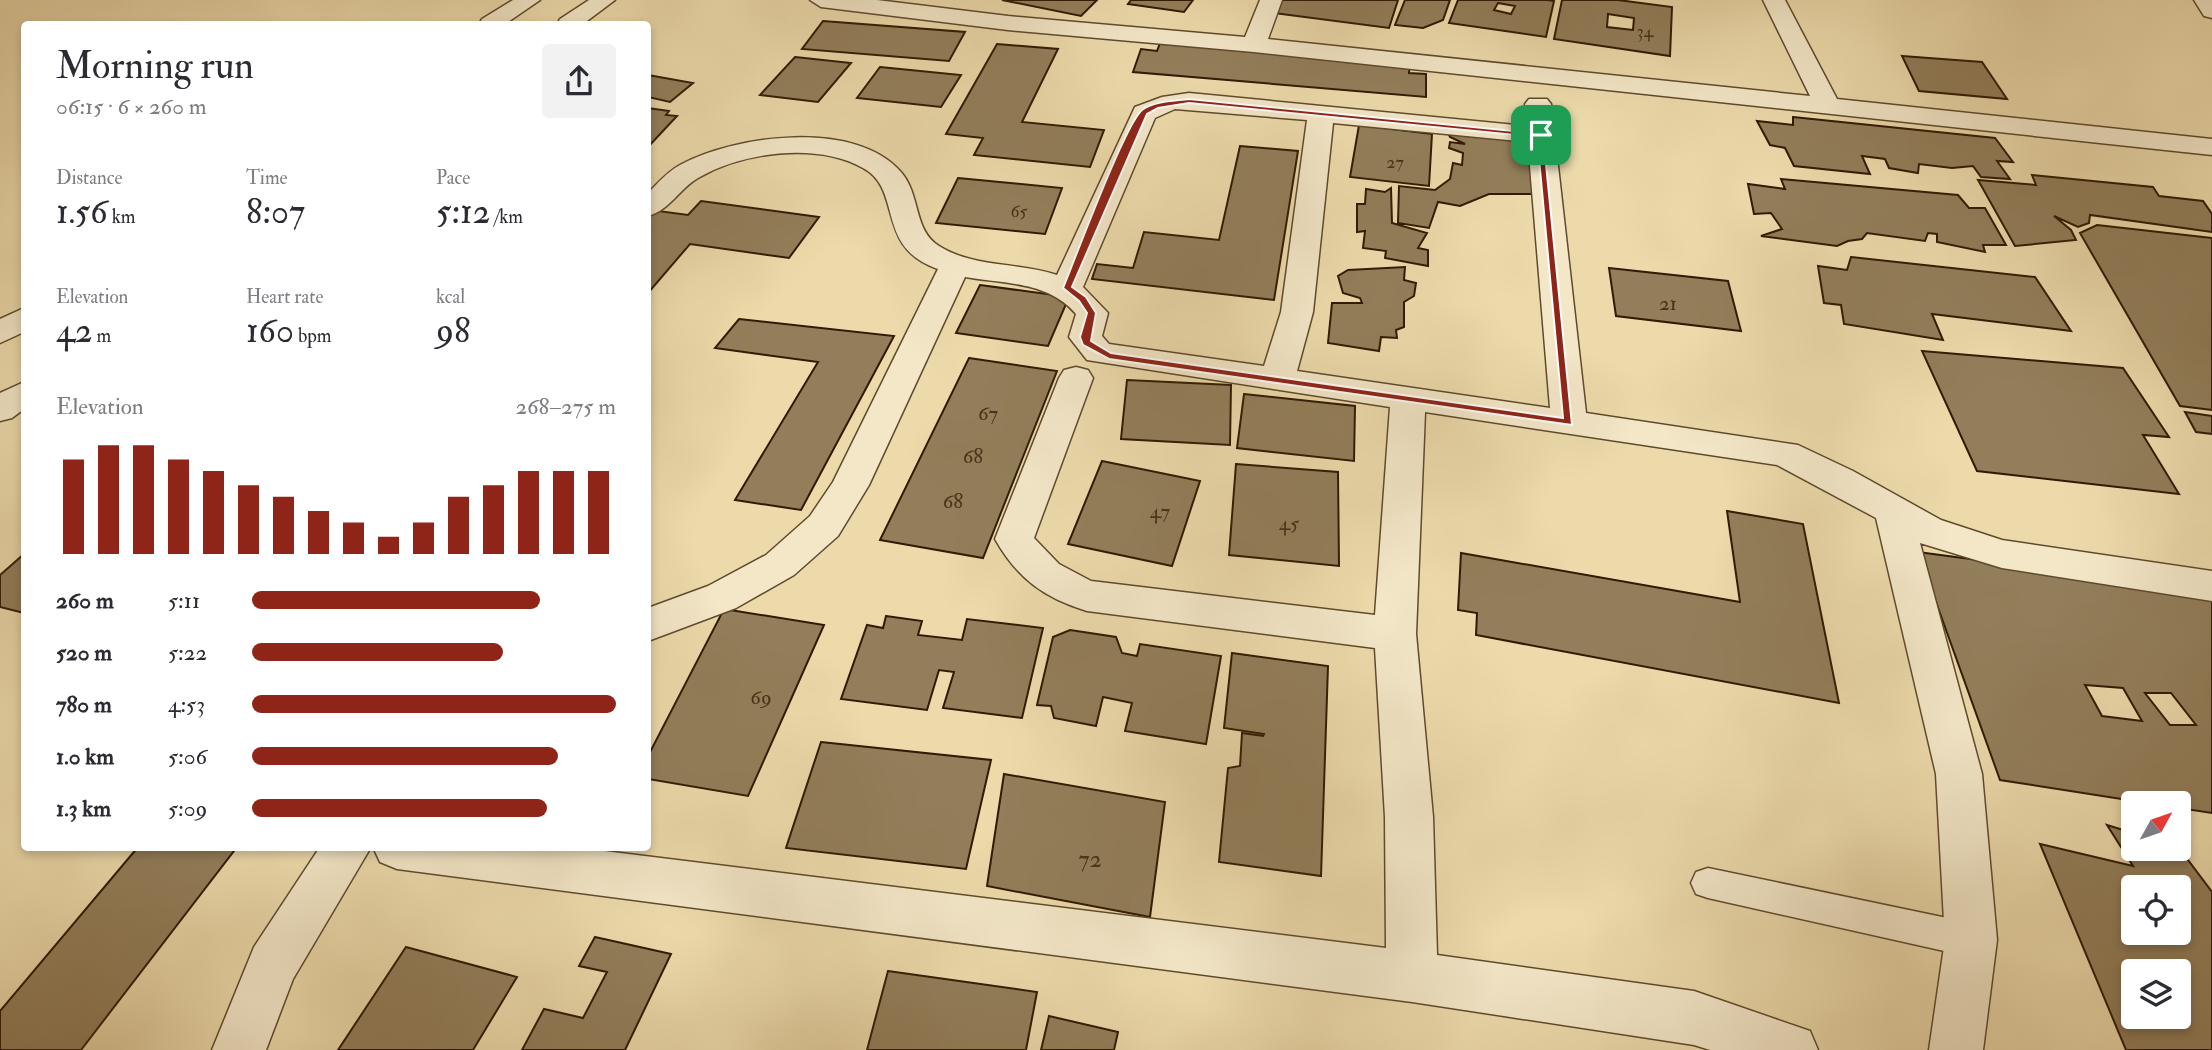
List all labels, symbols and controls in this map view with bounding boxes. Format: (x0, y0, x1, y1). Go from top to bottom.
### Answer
house number: 34 (1637, 20, 1655, 43)
text: Morning run (56, 42, 254, 90)
button: share (542, 44, 616, 118)
text: 06:15 · 6 × 260 m (56, 92, 207, 121)
pin (1511, 105, 1571, 165)
icon: arrive (1522, 116, 1560, 154)
house number: 27 (1386, 151, 1404, 174)
text: Distance (56, 166, 122, 190)
text: Time (246, 166, 288, 190)
text: Pace (436, 166, 470, 190)
text: 1.56 (56, 190, 108, 234)
text: 8:07 (246, 190, 305, 234)
text: 5:12 (436, 190, 490, 234)
house number: 65 (1011, 200, 1028, 223)
text: km (108, 205, 135, 229)
text: /km (490, 205, 523, 229)
text: Elevation (56, 285, 128, 309)
text: Heart rate (246, 285, 323, 309)
text: kcal (436, 285, 465, 309)
house number: 21 (1659, 290, 1677, 317)
text: 42 (56, 309, 93, 353)
text: 160 (246, 309, 294, 353)
text: 98 (436, 309, 470, 353)
text: m (93, 324, 111, 348)
text: bpm (294, 324, 332, 348)
text: Elevation (56, 392, 144, 421)
text: 268–275 m (515, 392, 616, 421)
house number: 67 (978, 400, 998, 427)
house number: 68 (963, 443, 983, 470)
house number: 68 (943, 488, 963, 515)
house number: 47 (1150, 498, 1171, 525)
house number: 45 (1279, 510, 1300, 537)
text: 260 m (56, 586, 114, 615)
text: 5:11 (168, 586, 200, 615)
text: 520 m (56, 638, 112, 667)
text: 5:22 (168, 638, 207, 667)
house number: 69 (750, 684, 772, 711)
text: 780 m (56, 690, 112, 719)
text: 4:53 (168, 690, 205, 719)
text: 1.0 km (56, 742, 114, 771)
text: 5:06 (168, 742, 207, 771)
north arrow (2121, 791, 2191, 861)
map controls (2121, 791, 2191, 1029)
text: 1.3 km (56, 794, 111, 823)
text: 5:09 (168, 794, 207, 823)
house number: 72 (1078, 844, 1102, 875)
button: locate (2121, 875, 2191, 945)
button: layers (2121, 959, 2191, 1029)

